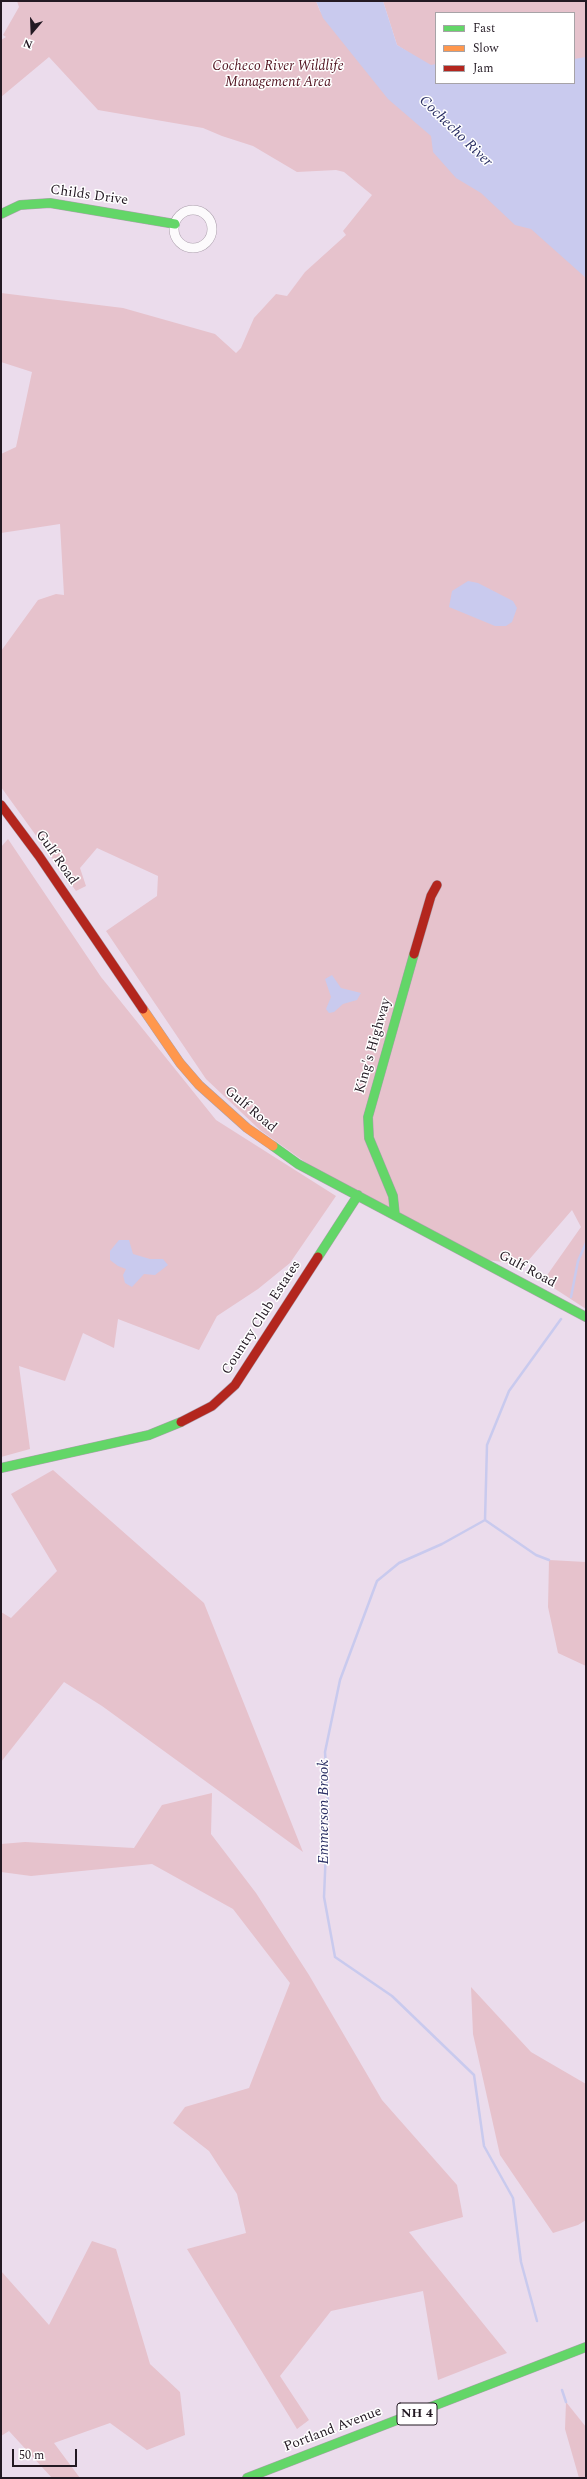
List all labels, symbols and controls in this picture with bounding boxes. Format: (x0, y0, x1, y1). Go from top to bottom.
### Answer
north arrow (12, 12, 52, 52)
legend (435, 12, 575, 84)
text: Fast (473, 19, 495, 38)
text: N (21, 34, 35, 53)
text: Slow (473, 39, 498, 58)
park label: Cocheco River Wildlife Management Area (212, 59, 344, 92)
text: Jam (473, 59, 494, 78)
water label: Cochecho River (414, 92, 496, 172)
street label: Childs Drive (49, 182, 129, 210)
street label: Gulf Road (31, 828, 81, 888)
street label: King's Highway (352, 996, 396, 1096)
street label: Gulf Road (221, 1083, 279, 1137)
street label: Gulf Road (495, 1248, 559, 1292)
street label: Country Club Estates (219, 1258, 305, 1378)
water label: Emmerson Brook (316, 1759, 334, 1865)
road number: NH 4 (397, 2403, 437, 2425)
street label: Portland Avenue (282, 2404, 384, 2456)
scale bar (14, 2441, 79, 2467)
text: 50 m (19, 2446, 44, 2465)

